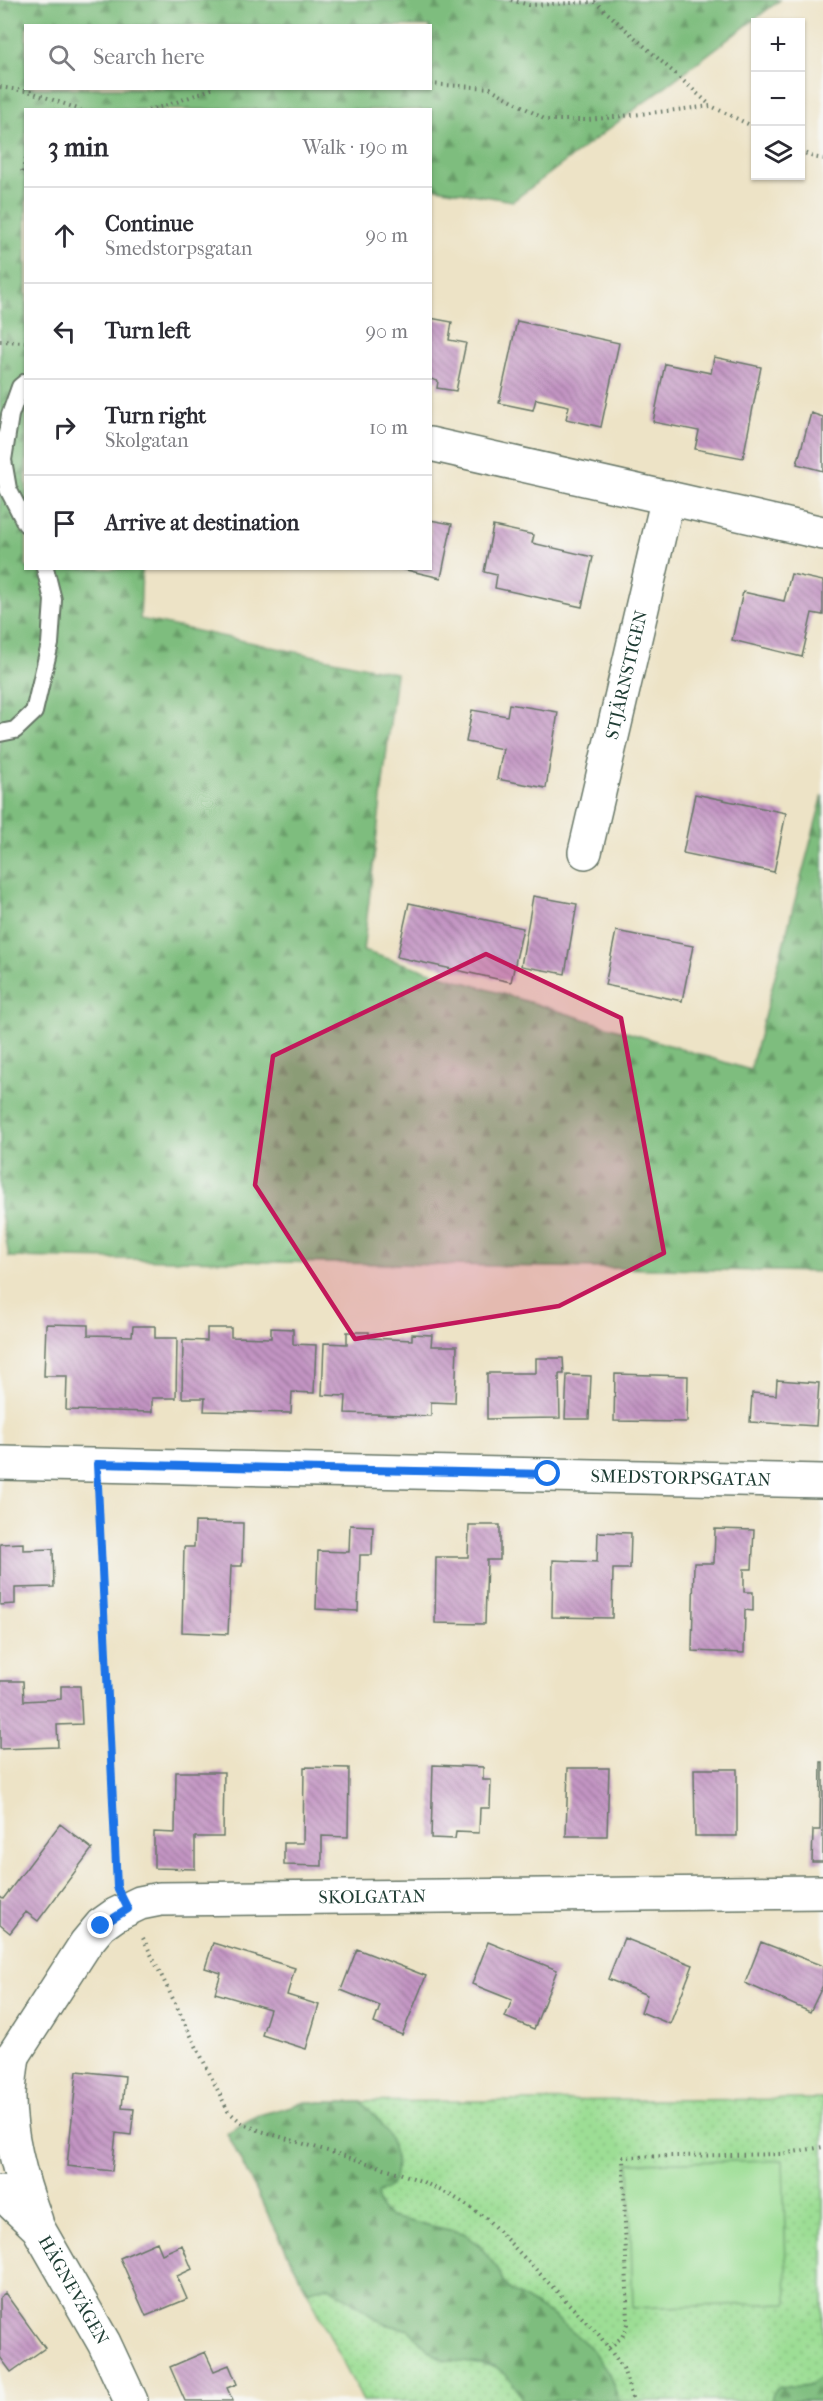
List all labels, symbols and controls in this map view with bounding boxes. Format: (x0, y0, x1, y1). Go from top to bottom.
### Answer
map controls (751, 18, 805, 180)
button: + (751, 18, 805, 72)
search box (24, 24, 432, 90)
icon: search (45, 41, 78, 74)
text: Search here (93, 44, 205, 70)
button: − (751, 72, 805, 126)
button: layers (751, 126, 805, 180)
text: 3 min (48, 132, 109, 163)
text: Walk · 190 m (302, 136, 408, 159)
text: Continue (105, 211, 194, 237)
icon: ahead (48, 219, 81, 252)
text: 90 m (366, 224, 408, 247)
text: Smedstorpsgatan (105, 237, 252, 260)
icon: left (48, 315, 81, 348)
text: Turn left (105, 318, 191, 344)
text: 90 m (366, 320, 408, 343)
text: Turn right (105, 403, 206, 429)
icon: right (48, 411, 81, 444)
text: 10 m (369, 416, 408, 439)
text: Skolgatan (105, 429, 189, 452)
icon: arrive (48, 507, 81, 540)
text: Arrive at destination (105, 510, 299, 536)
street label: STJÄRNSTIGEN (601, 608, 652, 741)
route start (534, 1460, 560, 1486)
street label: SMEDSTORPSGATAN (590, 1465, 772, 1490)
street label: SKOLGATAN (318, 1886, 426, 1908)
route end (87, 1912, 113, 1938)
street label: HÄGNEVÄGEN (34, 2232, 113, 2349)

